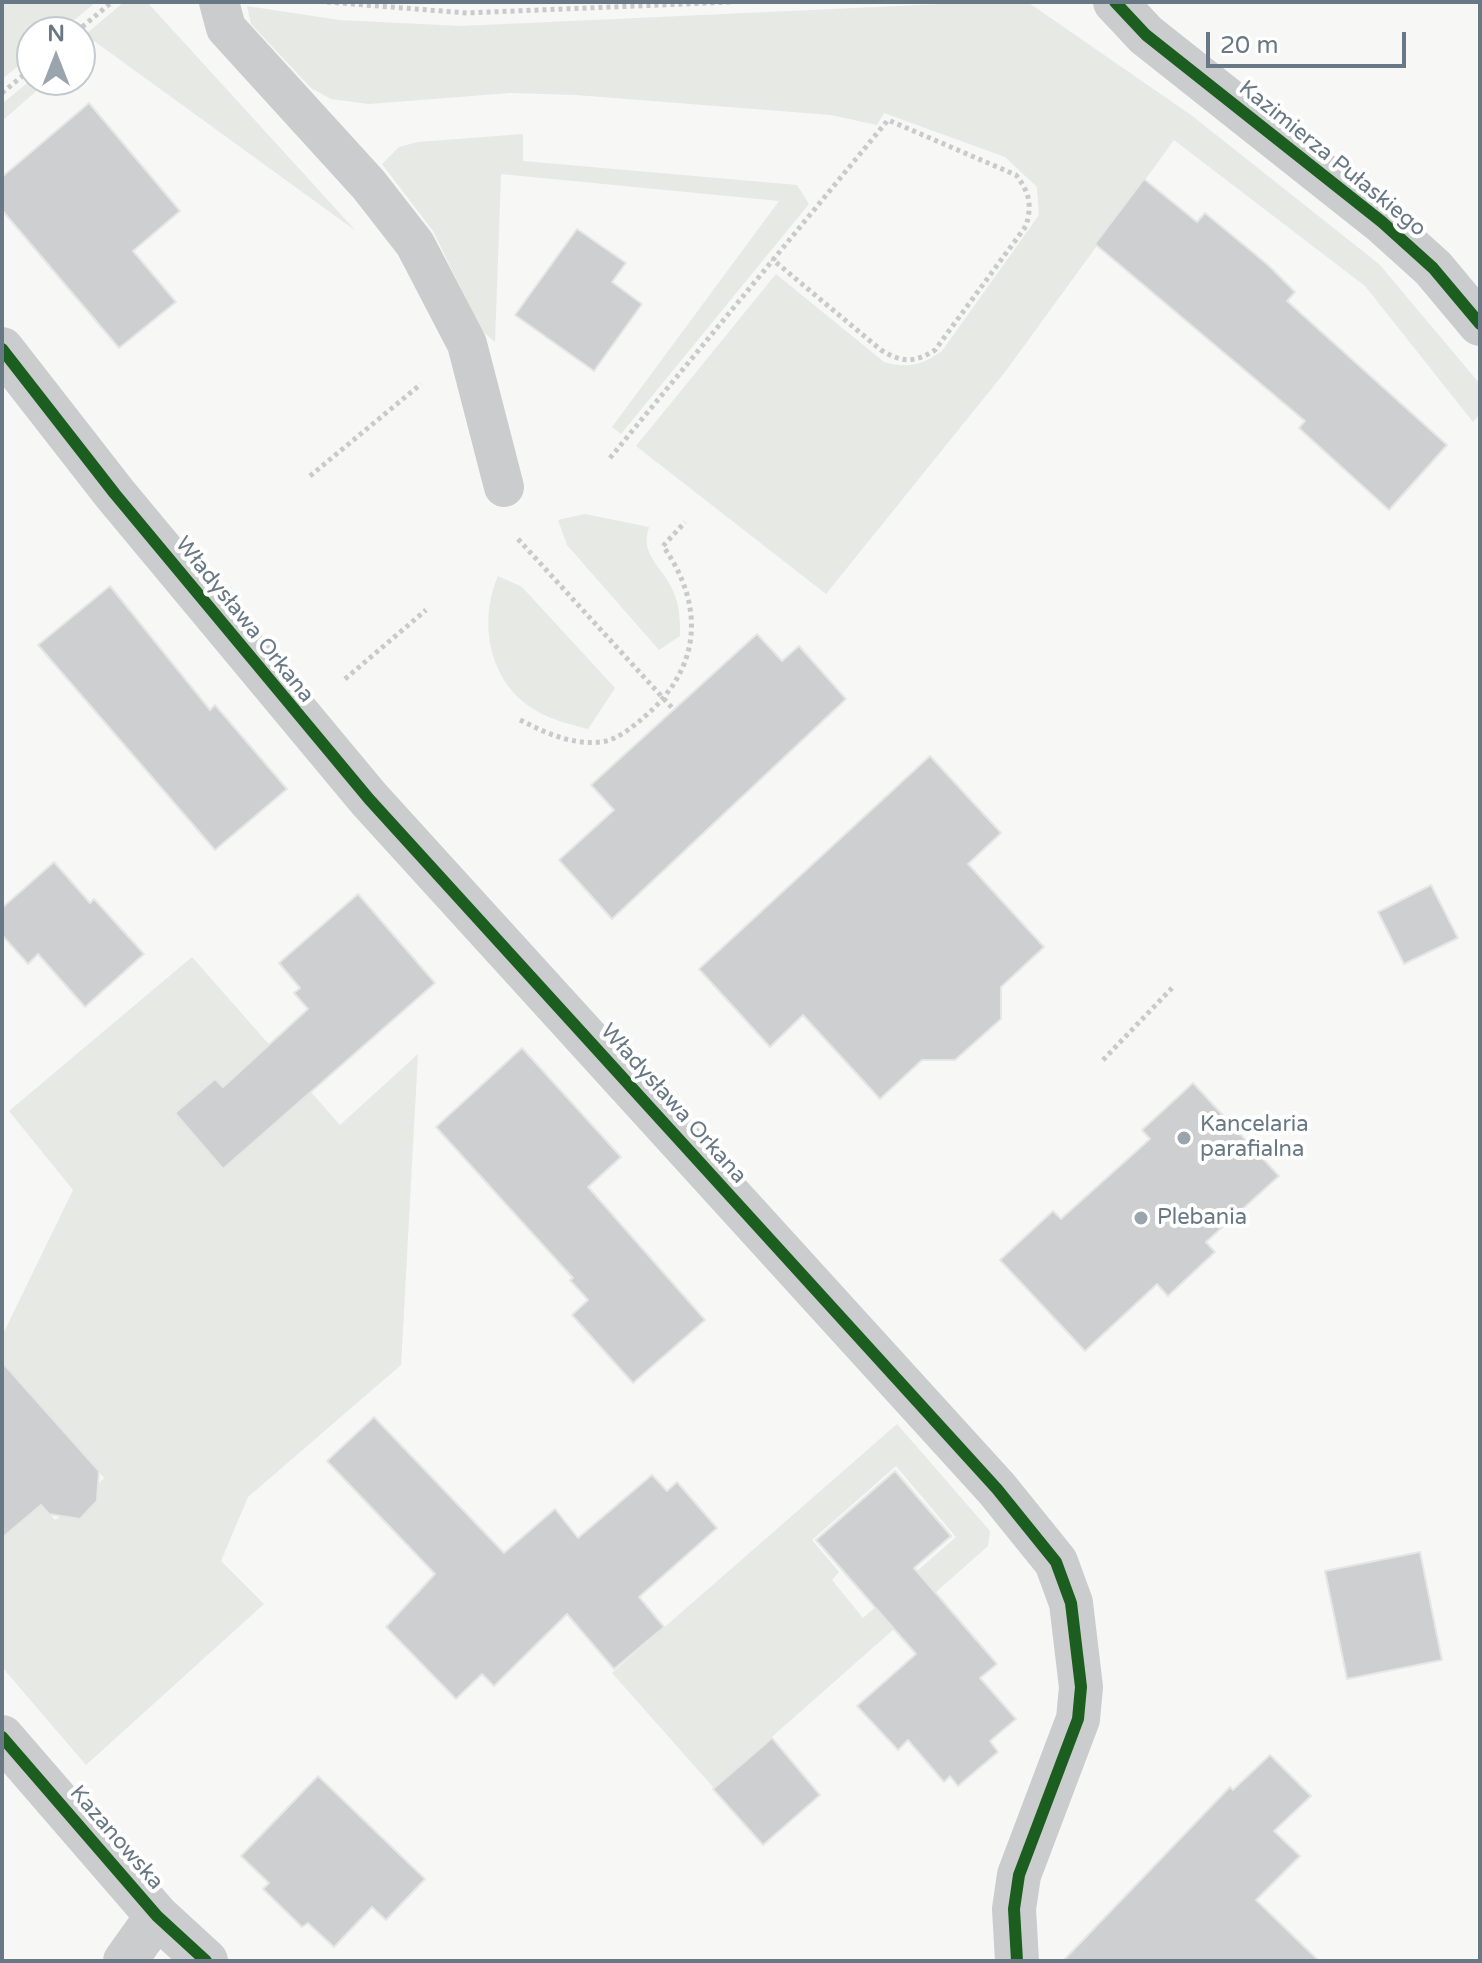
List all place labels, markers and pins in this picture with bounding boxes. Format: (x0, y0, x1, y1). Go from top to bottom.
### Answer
place label: Kancelaria parafialna (1200, 1112, 1309, 1164)
marker: Kancelaria parafialna (1175, 1129, 1193, 1147)
place label: Plebania (1157, 1205, 1247, 1231)
marker: Plebania (1132, 1209, 1150, 1227)

